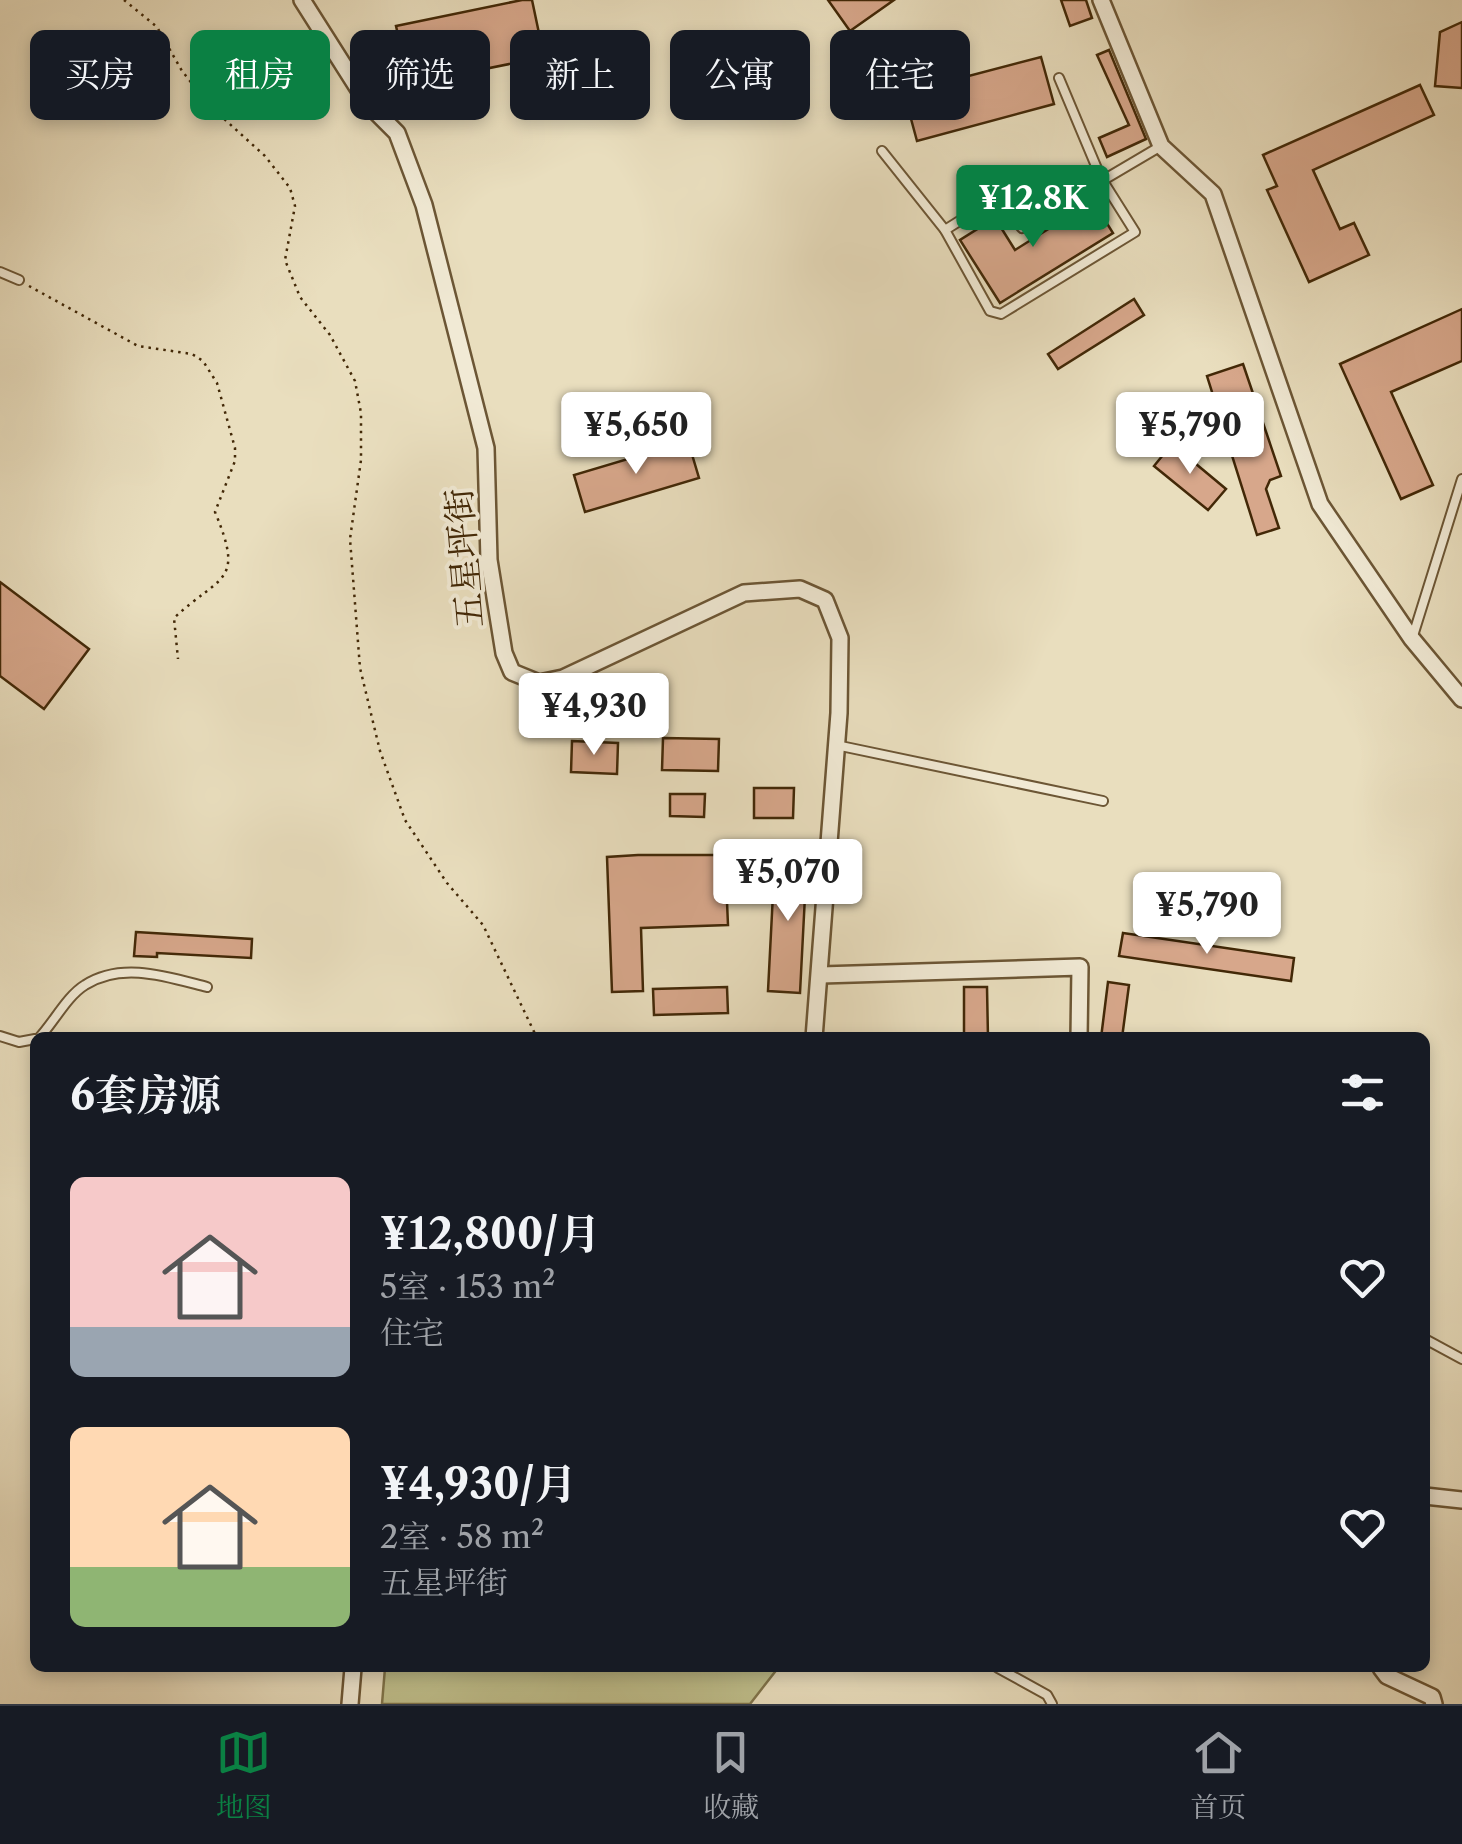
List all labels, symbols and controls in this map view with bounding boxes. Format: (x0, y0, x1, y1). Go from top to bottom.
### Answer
chip: 买房 (30, 30, 170, 120)
chip: 租房 (190, 30, 330, 120)
chip: 筛选 (350, 30, 490, 120)
chip: 新上 (510, 30, 650, 120)
chip: 公寓 (670, 30, 810, 120)
chip: 住宅 (830, 30, 970, 120)
pin: ¥12.8K (952, 165, 1114, 250)
text: ¥12.8K (978, 178, 1088, 217)
pin: ¥5,650 (555, 392, 717, 477)
pin: ¥5,790 (1109, 392, 1271, 477)
text: ¥5,650 (583, 405, 689, 444)
text: ¥5,790 (1138, 405, 1242, 444)
street label: 五星坪街 (436, 486, 492, 630)
pin: ¥4,930 (513, 673, 675, 758)
text: ¥4,930 (541, 686, 647, 725)
pin: ¥5,070 (707, 839, 869, 924)
text: ¥5,070 (735, 852, 841, 891)
pin: ¥5,790 (1126, 872, 1288, 957)
text: ¥5,790 (1155, 885, 1259, 924)
icon: filters (1335, 1065, 1390, 1120)
text: 6套房源 (70, 1069, 221, 1121)
text: ¥12,800/月 (380, 1208, 600, 1260)
icon: home (150, 1217, 270, 1337)
icon: heart (1335, 1250, 1390, 1305)
text: 5室 · 153 m² (380, 1267, 555, 1306)
text: 住宅 (380, 1313, 444, 1352)
text: ¥4,930/月 (380, 1458, 577, 1510)
icon: home (150, 1467, 270, 1587)
icon: heart (1335, 1500, 1390, 1555)
text: 2室 · 58 m² (380, 1517, 544, 1556)
text: 五星坪街 (380, 1563, 508, 1602)
tab: 地图 (216, 1725, 272, 1825)
tab: 收藏 (703, 1725, 759, 1825)
tab: 首页 (1190, 1725, 1246, 1825)

